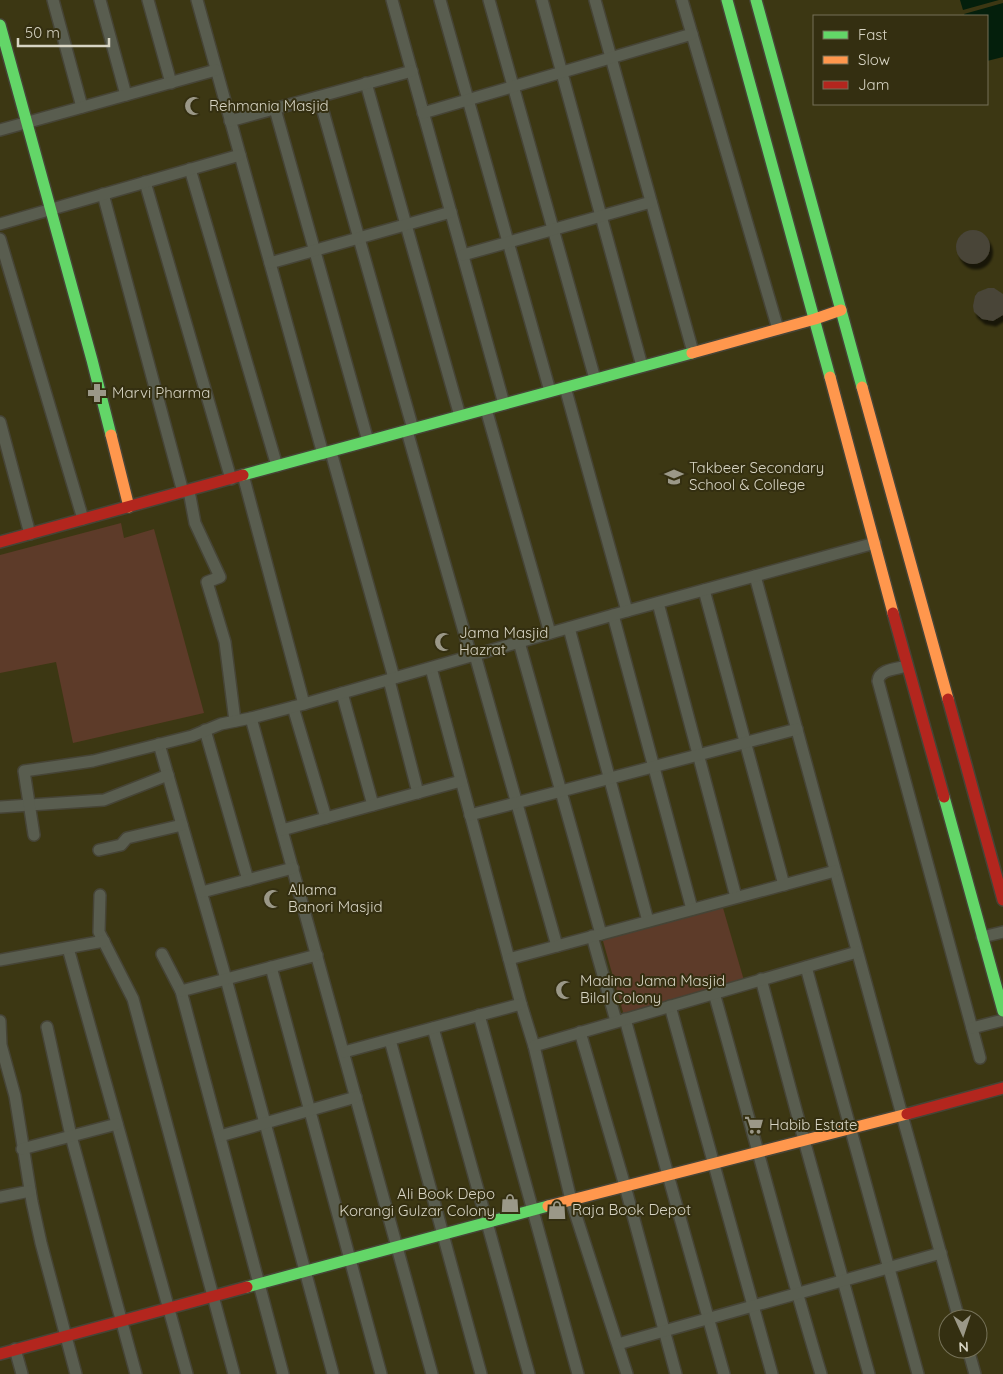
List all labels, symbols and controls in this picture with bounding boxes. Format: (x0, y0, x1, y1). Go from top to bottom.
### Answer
scale bar (18, 15, 109, 47)
legend (813, 15, 988, 105)
text: 50 m (25, 23, 60, 42)
text: Fast (858, 25, 887, 44)
text: Slow (858, 50, 890, 69)
text: Jam (858, 75, 889, 94)
mosque icon: Rehmania Masjid (183, 95, 205, 117)
place label: Rehmania Masjid (209, 96, 329, 115)
pharmacy icon: Marvi Pharma (86, 382, 108, 404)
place label: Marvi Pharma (112, 383, 210, 402)
place label: Takbeer Secondary School & College (689, 458, 824, 494)
school or university icon: Takbeer Secondary School & College (663, 466, 685, 488)
place label: Jama Masjid Hazrat (459, 623, 548, 659)
mosque icon: Jama Masjid Hazrat (433, 631, 455, 653)
place label: Allama Banori Masjid (288, 880, 383, 916)
mosque icon: Allama Banori Masjid (262, 888, 284, 910)
place label: Madina Jama Masjid Bilal Colony (580, 971, 725, 1007)
mosque icon: Madina Jama Masjid Bilal Colony (554, 979, 576, 1001)
supermarket icon: Habib Estate (743, 1114, 765, 1136)
place label: Habib Estate (769, 1115, 858, 1134)
place label: Ali Book Depo Korangi Gulzar Colony (339, 1184, 495, 1220)
shop icon: Ali Book Depo Korangi Gulzar Colony (499, 1192, 521, 1214)
shop icon: Raja Book Depot (546, 1199, 568, 1221)
place label: Raja Book Depot (572, 1200, 691, 1219)
north arrow (938, 1309, 988, 1359)
text: N (958, 1338, 969, 1356)

